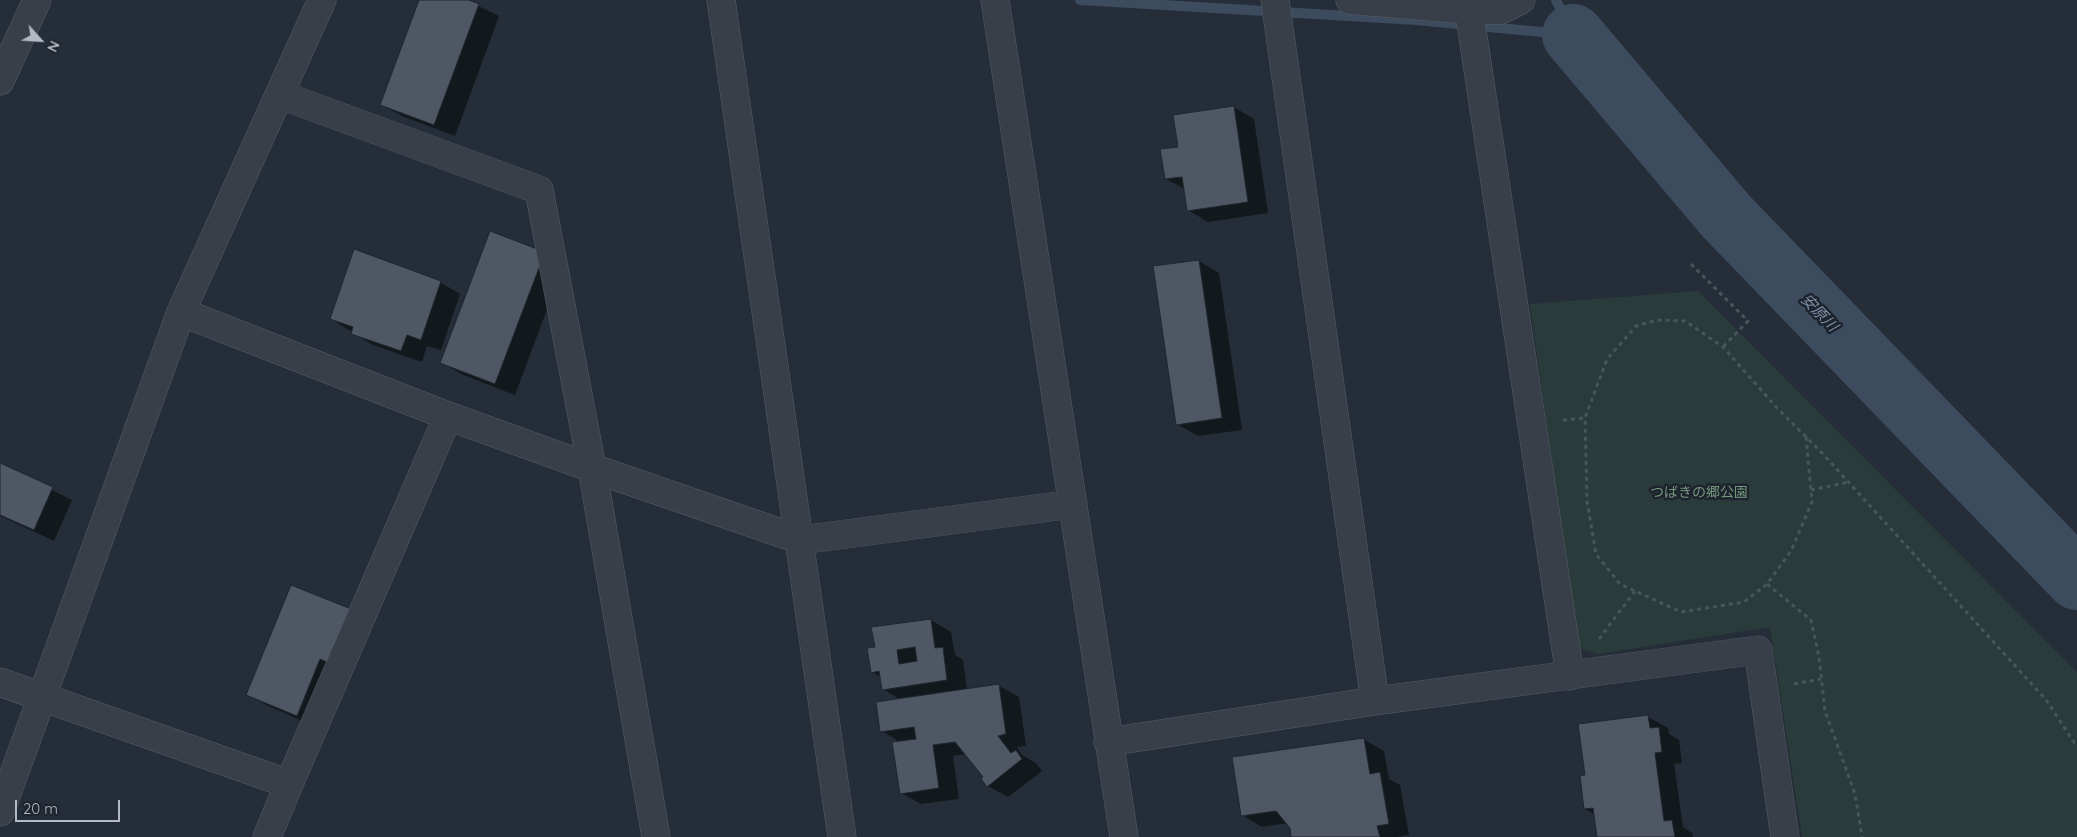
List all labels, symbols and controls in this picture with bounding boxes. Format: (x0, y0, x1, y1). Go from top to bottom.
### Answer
north arrow (15, 15, 65, 65)
text: N (43, 38, 64, 55)
water label: 安原川 (1797, 291, 1841, 335)
park label: つばきの郷公園 (1650, 485, 1748, 501)
scale bar (18, 790, 122, 822)
text: 20 m (23, 799, 58, 818)

